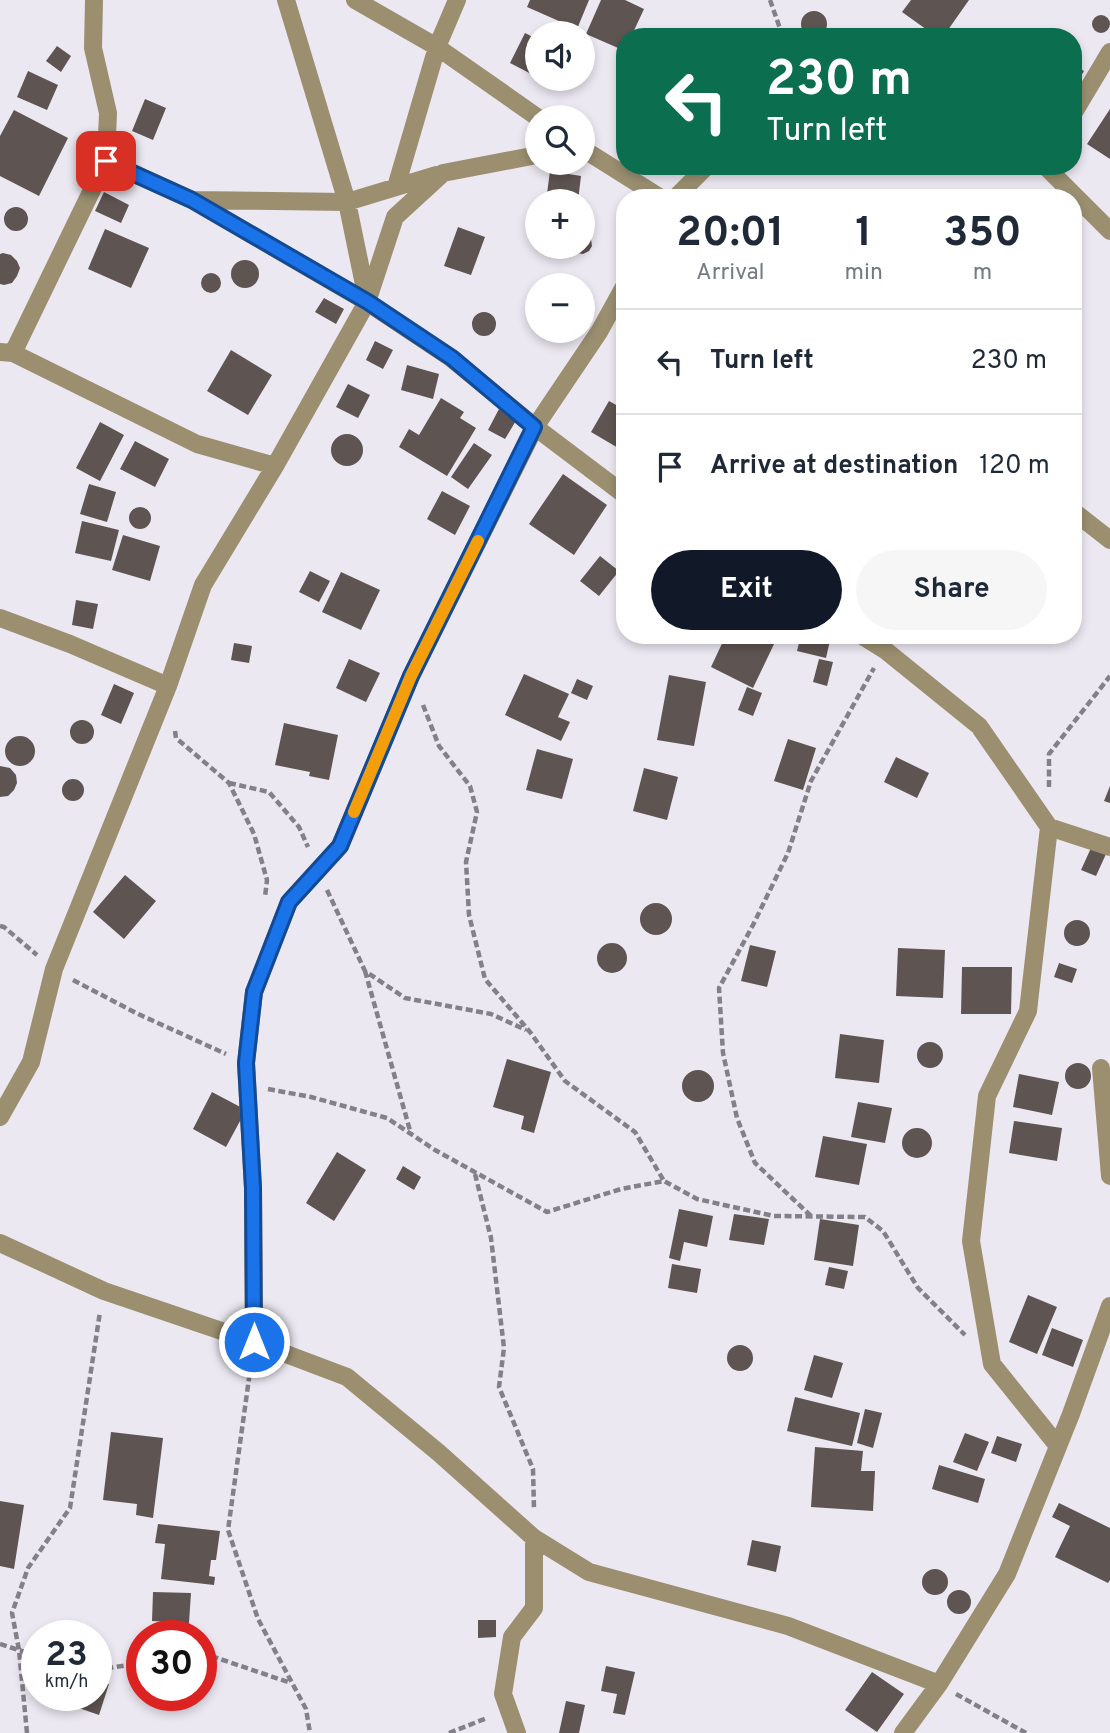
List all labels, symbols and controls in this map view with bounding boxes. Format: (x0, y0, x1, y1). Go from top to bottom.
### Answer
map controls (525, 21, 595, 343)
button: sound (525, 21, 595, 91)
text: 230 m (766, 51, 912, 113)
icon: left (651, 56, 742, 147)
button: search (525, 105, 595, 175)
text: Turn left (766, 112, 887, 152)
pin (76, 131, 136, 191)
icon: arrive (87, 142, 125, 180)
button: + (525, 189, 595, 259)
text: 20:01 (676, 208, 784, 261)
text: 1 (855, 208, 872, 261)
text: 350 (943, 208, 1022, 261)
text: Arrival (696, 259, 765, 288)
text: min (845, 259, 883, 288)
text: m (973, 259, 992, 288)
button: − (525, 273, 595, 343)
icon: left (651, 343, 689, 381)
text: Turn left (710, 345, 814, 378)
text: 230 m (971, 345, 1047, 378)
icon: arrive (651, 448, 689, 486)
text: Arrive at destination (710, 450, 958, 483)
text: 120 m (979, 450, 1050, 483)
button: Exit (651, 550, 842, 630)
button: Share (856, 550, 1047, 630)
position arrow (217, 1305, 291, 1379)
speed limit sign: 30 (126, 1620, 217, 1711)
text: 23 (45, 1634, 88, 1678)
text: km/h (45, 1671, 88, 1694)

